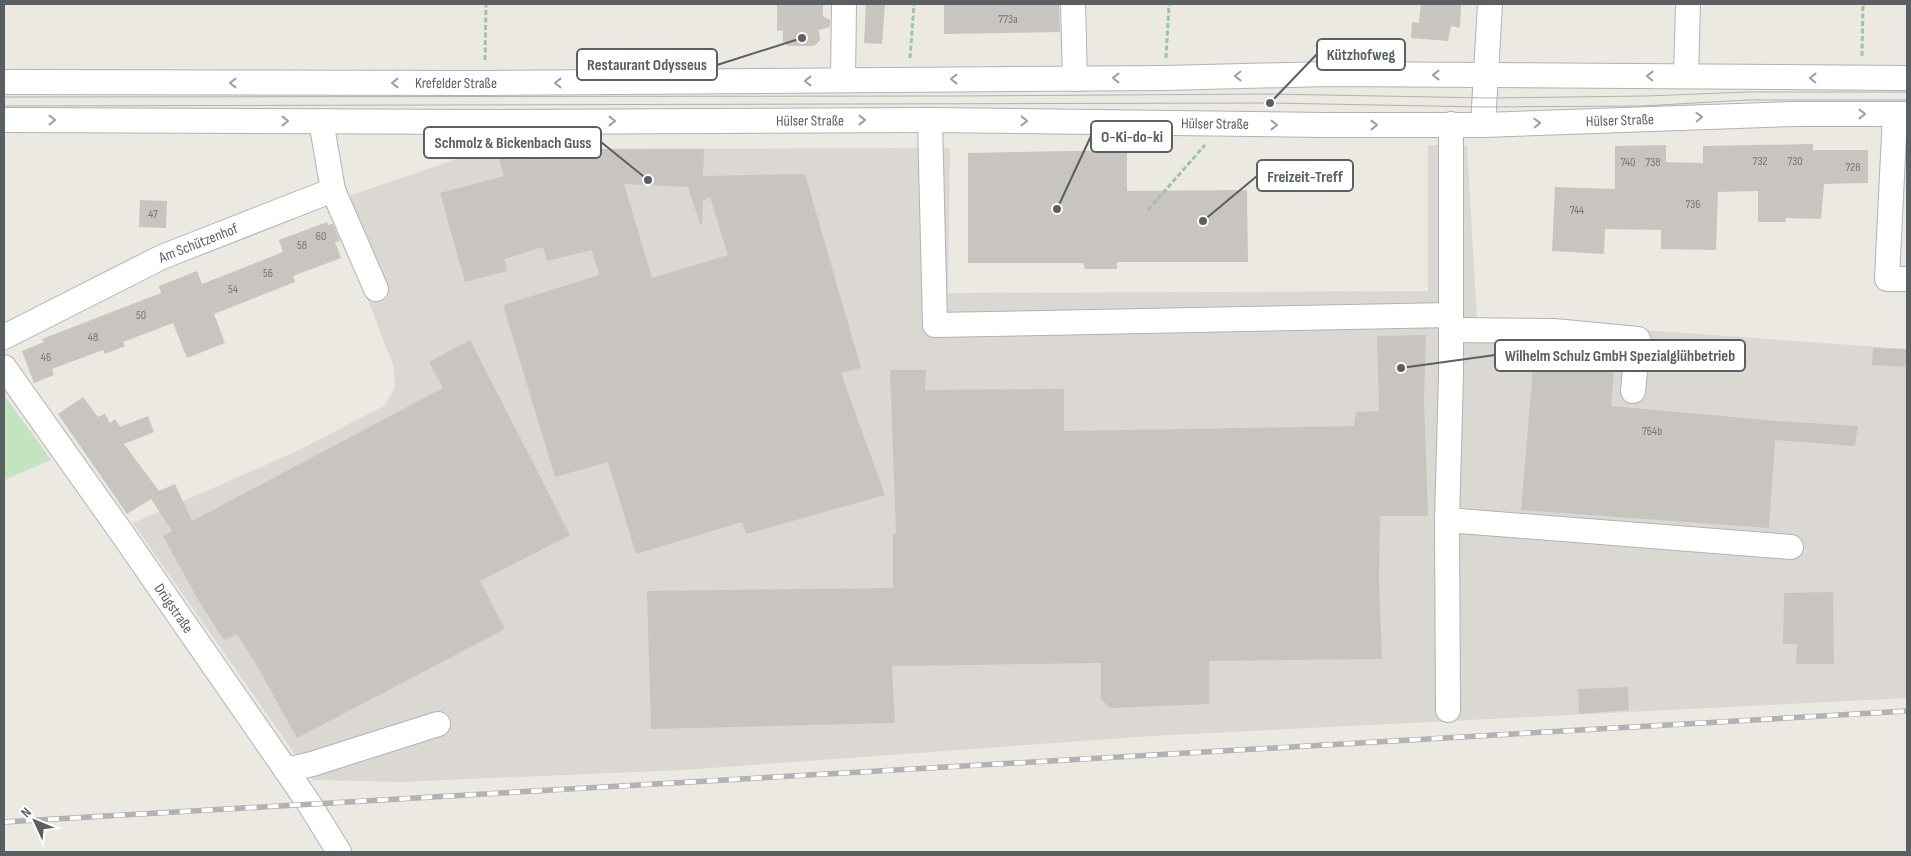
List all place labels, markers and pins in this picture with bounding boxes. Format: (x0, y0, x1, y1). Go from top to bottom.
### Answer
callout: Kützhofweg (1317, 39, 1405, 70)
callout: Restaurant Odysseus (577, 49, 717, 80)
callout: O-Ki-do-ki (1091, 121, 1172, 152)
callout: Schmolz & Bickenbach Guss (424, 127, 601, 158)
callout: Freizeit-Treff (1257, 160, 1353, 191)
callout: Wilhelm Schulz GmbH Spezialglühbetrieb (1495, 340, 1745, 371)

